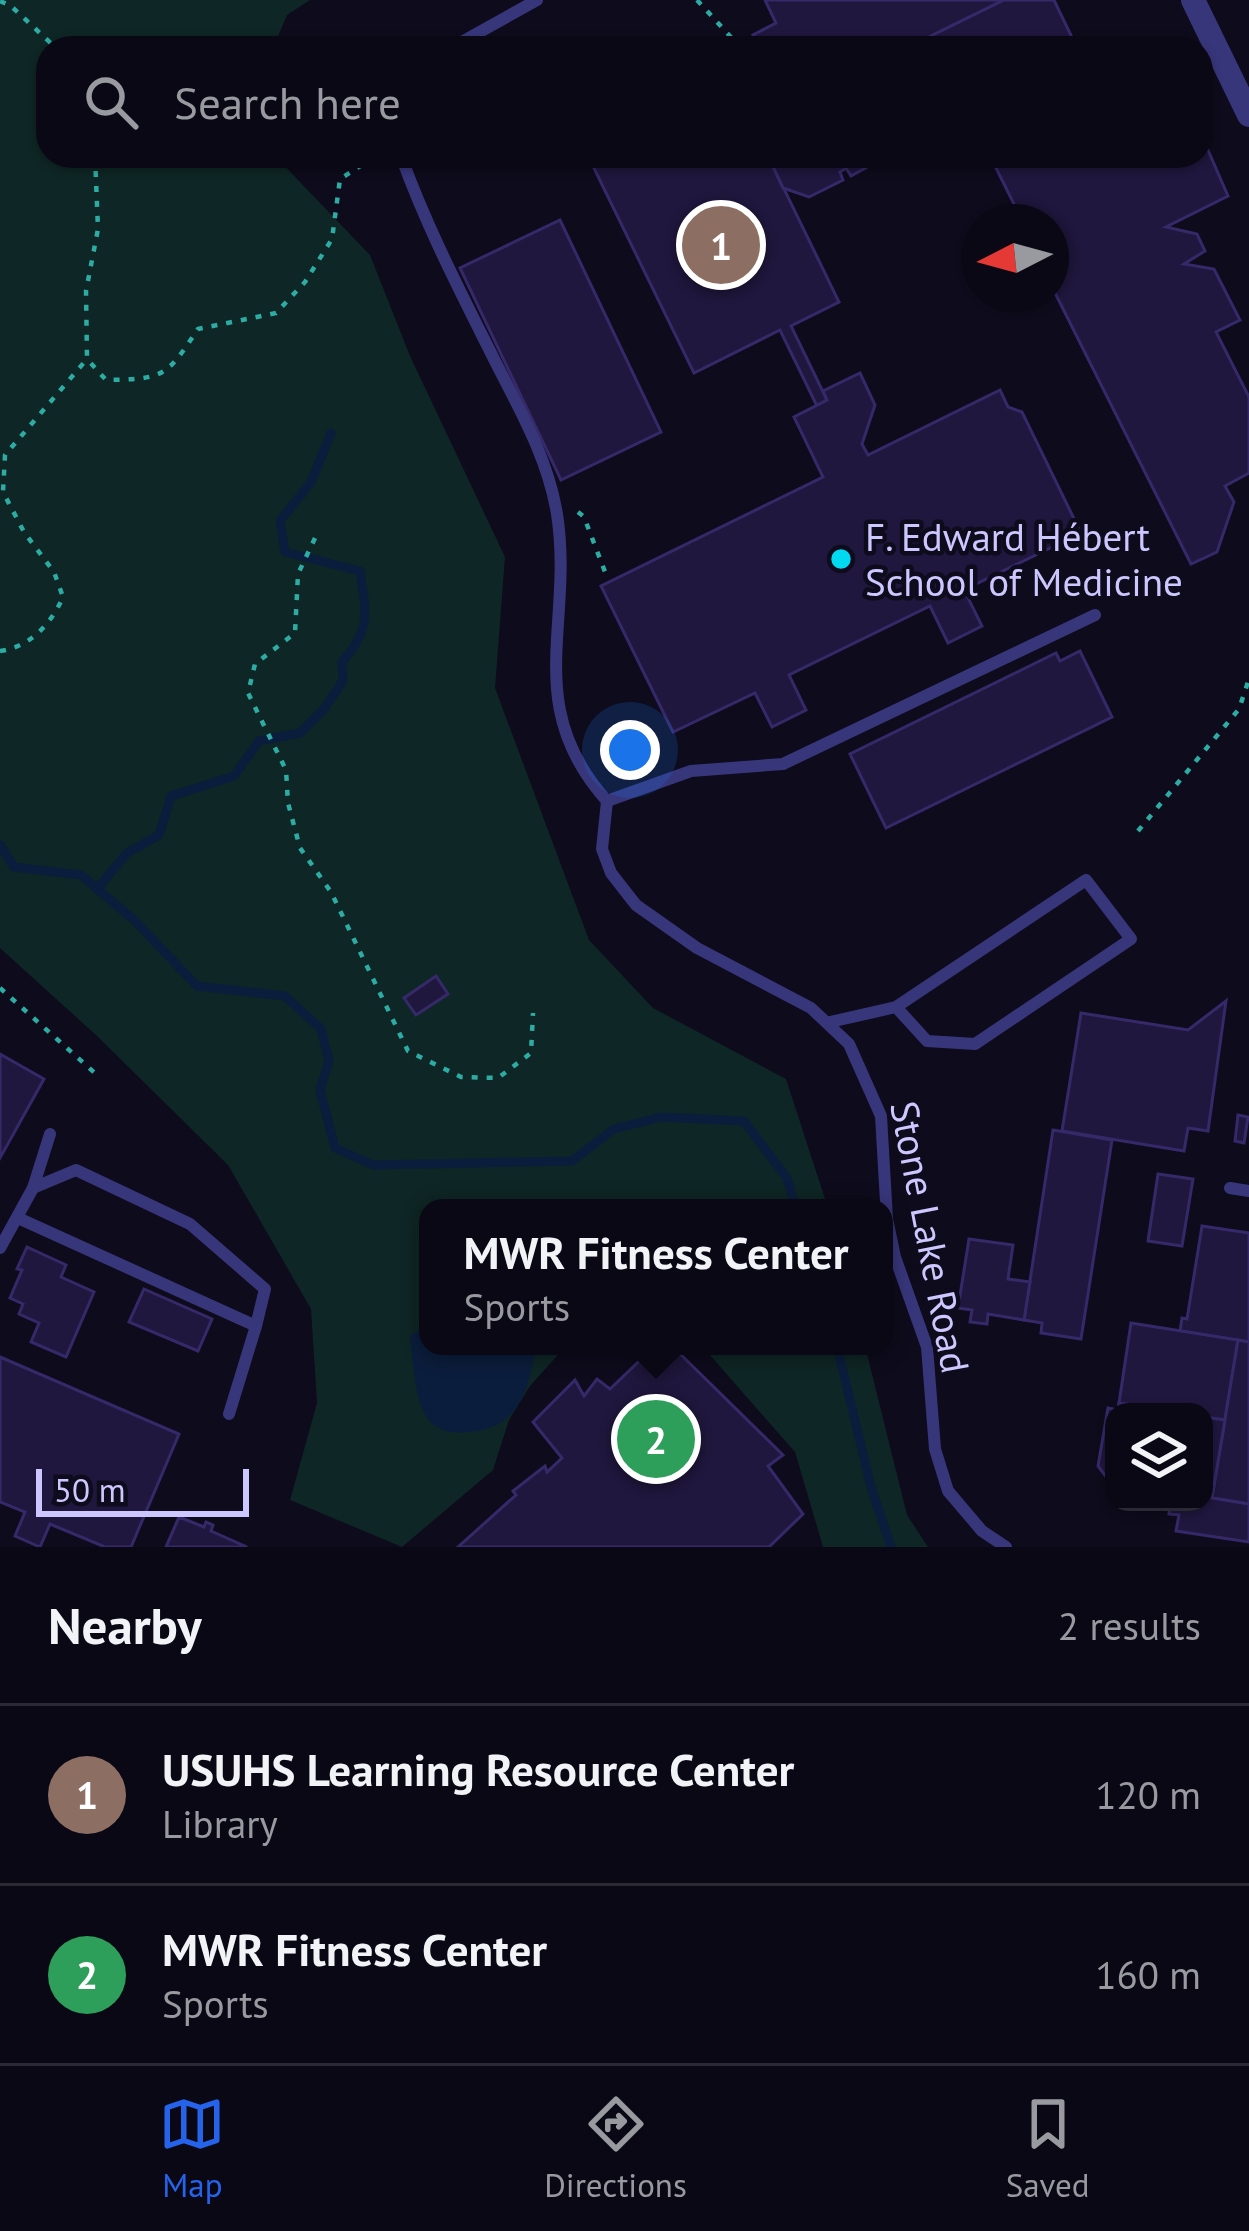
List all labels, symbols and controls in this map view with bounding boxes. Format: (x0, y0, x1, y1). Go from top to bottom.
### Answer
search box (36, 36, 1213, 168)
icon: search (78, 69, 144, 135)
text: Search here (174, 73, 401, 131)
pin: 1 (682, 200, 760, 290)
north arrow (961, 204, 1069, 312)
place label: F. Edward Hébert School of Medicine (865, 511, 1183, 607)
marker: F. Edward Hébert School of Medicine (828, 546, 854, 572)
your location (600, 720, 660, 780)
street label: Stone Lake Road (879, 1097, 982, 1377)
popup (419, 1199, 893, 1355)
text: MWR Fitness Center (463, 1223, 849, 1281)
text: Sports (463, 1281, 570, 1332)
pin: 2 (617, 1394, 695, 1484)
map controls (1105, 1403, 1213, 1511)
button: layers (1105, 1403, 1213, 1511)
scale bar (36, 1463, 249, 1516)
text: 50 m (54, 1468, 126, 1511)
text: Nearby (48, 1592, 202, 1658)
text: 2 results (1058, 1600, 1201, 1651)
text: USUHS Learning Resource Center (162, 1740, 794, 1798)
text: 1 (76, 1769, 98, 1820)
text: 120 m (1095, 1769, 1201, 1820)
text: Library (162, 1798, 278, 1849)
text: MWR Fitness Center (162, 1920, 547, 1978)
text: 2 (76, 1949, 98, 2000)
text: 160 m (1095, 1949, 1201, 2000)
text: Sports (162, 1978, 269, 2029)
tab: Map (159, 2091, 225, 2206)
tab: Directions (544, 2091, 687, 2206)
tab: Saved (1006, 2091, 1090, 2206)

